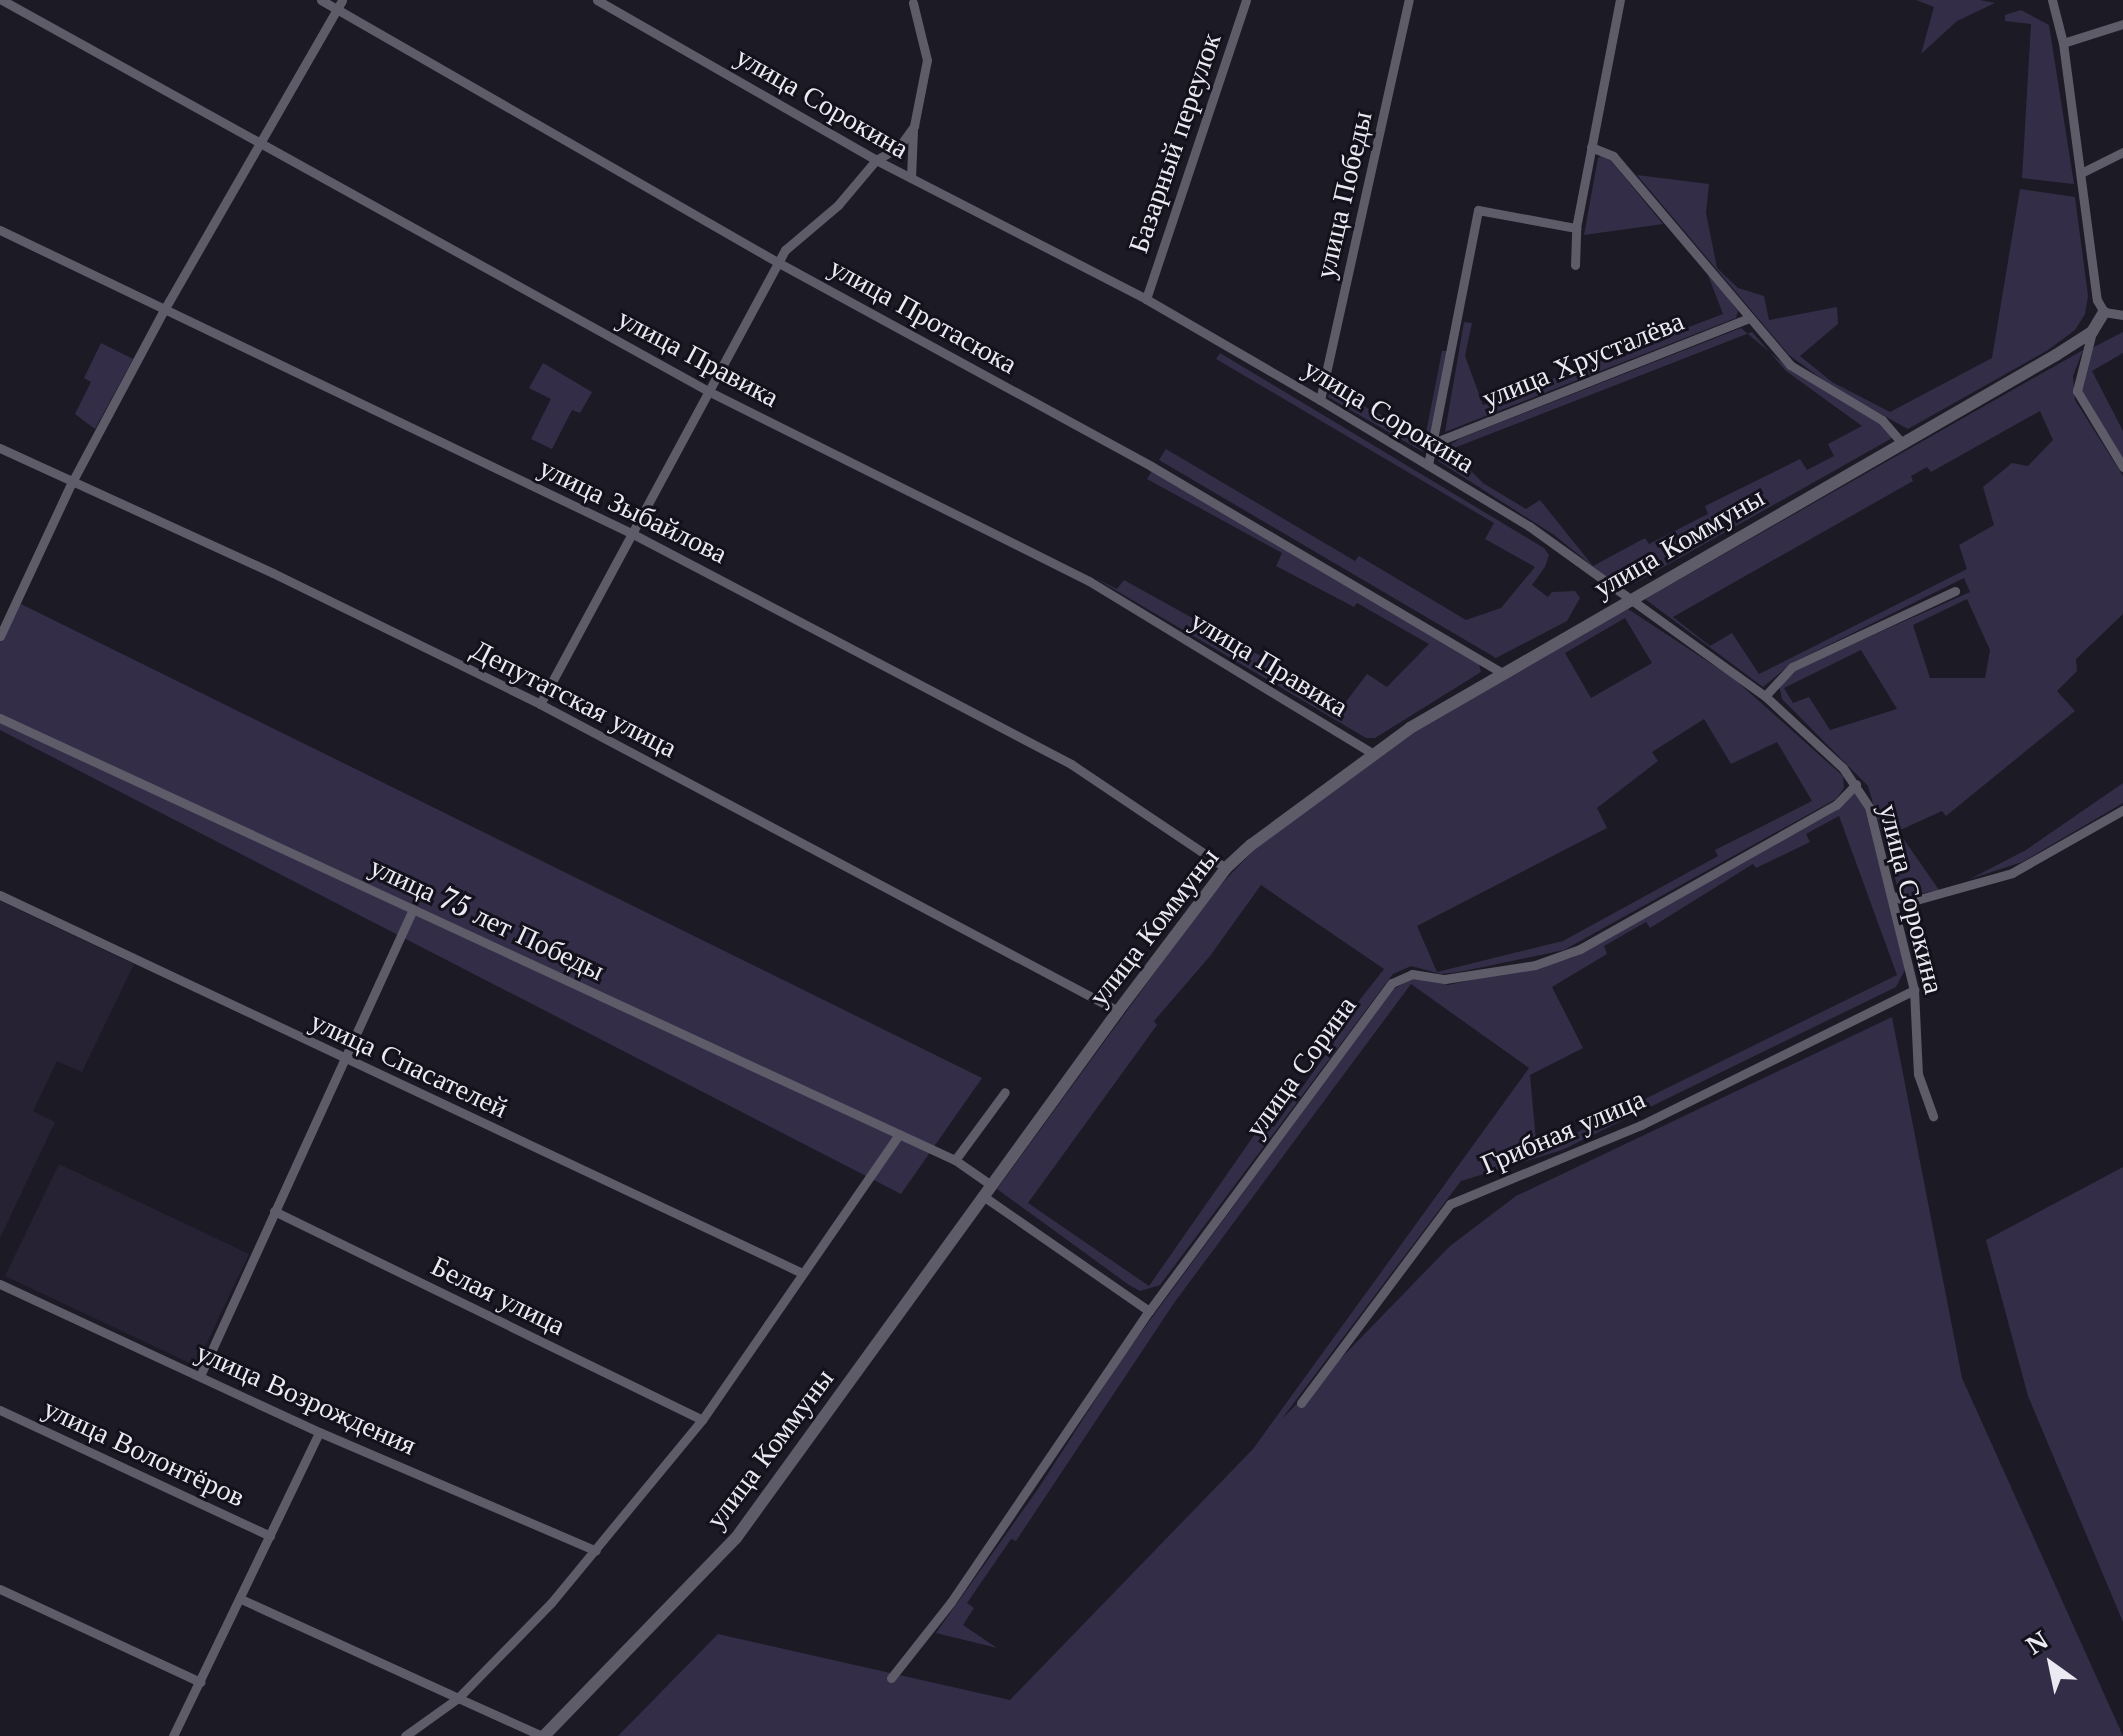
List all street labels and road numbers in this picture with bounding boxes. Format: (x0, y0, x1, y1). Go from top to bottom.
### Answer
street label: Базарный переулок (1122, 29, 1228, 257)
street label: улица Сорокина (730, 40, 914, 166)
street label: улица Победы (1308, 108, 1380, 282)
street label: улица Протасюка (823, 251, 1023, 381)
street label: улица Правика (612, 301, 784, 415)
street label: улица Хрусталёва (1477, 304, 1689, 416)
street label: улица Сорокина (1297, 352, 1481, 480)
street label: улица Зыбайлова (534, 451, 732, 571)
street label: улица Коммуны (1588, 481, 1770, 605)
street label: улица Правика (1184, 604, 1354, 724)
street label: Депутатская улица (466, 633, 682, 765)
street label: улица Сорокина (1871, 801, 1951, 997)
street label: улица Коммуны (1082, 841, 1226, 1013)
street label: улица 75 лет Победы (364, 850, 610, 988)
street label: улица Сорина (1239, 990, 1363, 1144)
street label: улица Спасателей (305, 1005, 513, 1125)
street label: Грибная улица (1476, 1082, 1650, 1182)
street label: Белая улица (425, 1249, 571, 1343)
street label: улица Возрождения (191, 1335, 421, 1463)
street label: улица Коммуны (699, 1363, 841, 1535)
street label: улица Волонтёров (38, 1392, 250, 1514)

